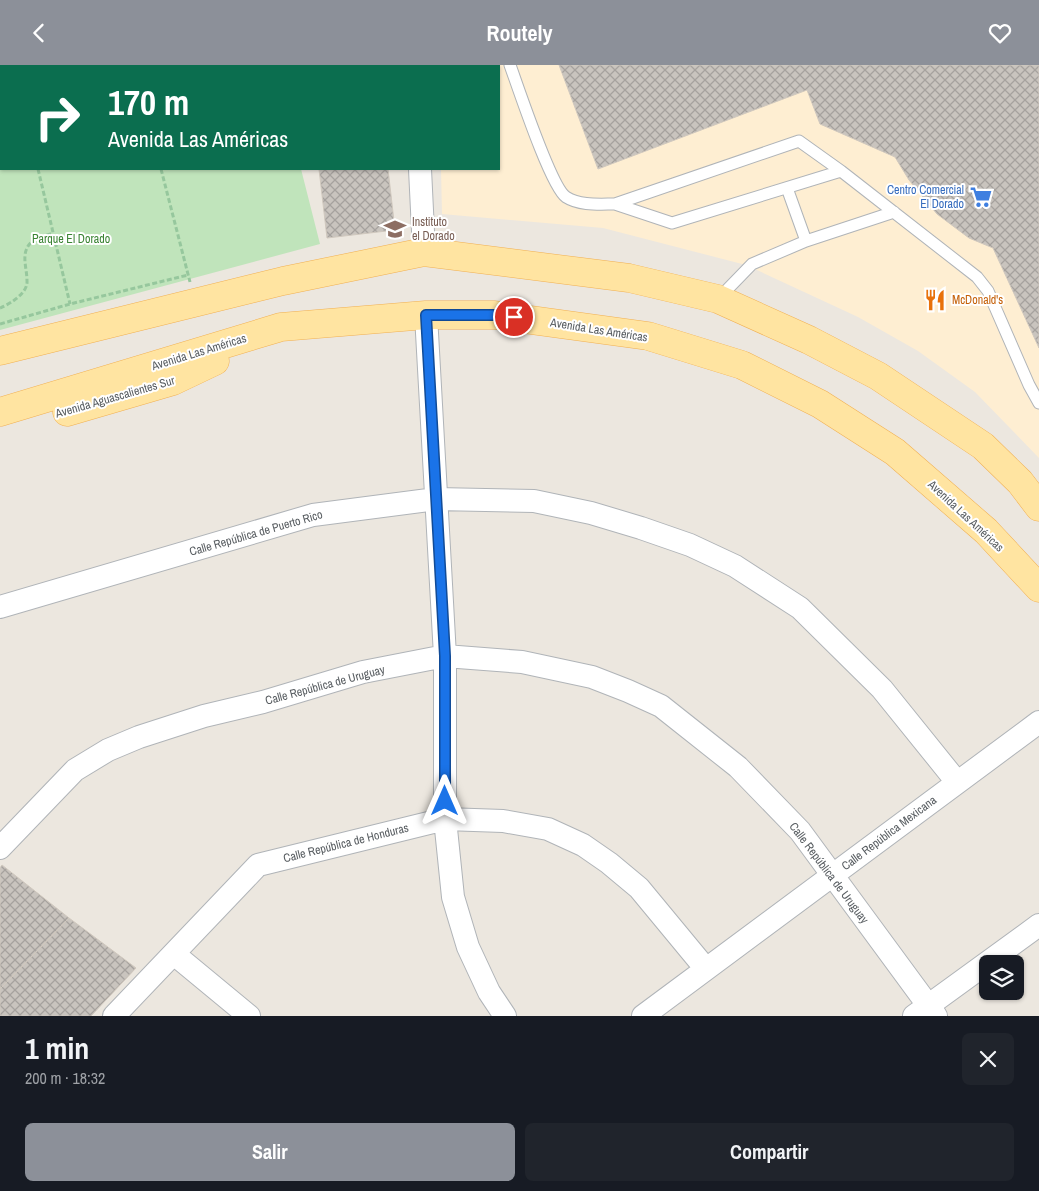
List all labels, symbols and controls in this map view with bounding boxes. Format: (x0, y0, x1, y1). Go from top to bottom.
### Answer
text: Routely (486, 18, 553, 48)
icon: back (25, 19, 53, 47)
icon: heart (986, 19, 1014, 47)
text: 170 m (108, 79, 189, 126)
icon: right (25, 85, 90, 150)
text: Avenida Las Américas (108, 124, 288, 154)
place label: Centro Comercial El Dorado (887, 182, 964, 212)
supermarket icon: Centro Comercial El Dorado (968, 184, 994, 210)
place label: Instituto el Dorado (412, 214, 455, 244)
school or university icon: Instituto el Dorado (382, 216, 408, 242)
park label: Parque El Dorado (32, 231, 110, 247)
restaurant icon: McDonald's (922, 287, 948, 313)
place label: McDonald's (952, 292, 1003, 308)
pin (493, 296, 535, 338)
icon: arrive (500, 303, 528, 331)
street label: Avenida Las Américas (548, 314, 649, 346)
street label: Avenida Las Américas (149, 330, 248, 374)
street label: Avenida Aguascalientes Sur (52, 372, 177, 422)
street label: Avenida Las Américas (924, 476, 1007, 555)
street label: Calle República de Puerto Rico (188, 506, 324, 560)
street label: Calle República de Uruguay (263, 661, 387, 709)
position arrow (418, 774, 470, 826)
street label: Calle República Mexicana (838, 792, 940, 874)
street label: Calle República de Uruguay (786, 819, 872, 927)
street label: Calle República de Honduras (282, 820, 410, 866)
map controls (979, 955, 1024, 1000)
button: layers (979, 955, 1024, 1000)
text: 1 min (25, 1028, 89, 1068)
button: close (962, 1033, 1014, 1085)
text: 200 m · 18:32 (25, 1067, 105, 1089)
button: Salir (25, 1123, 515, 1181)
button: Compartir (525, 1123, 1014, 1181)

